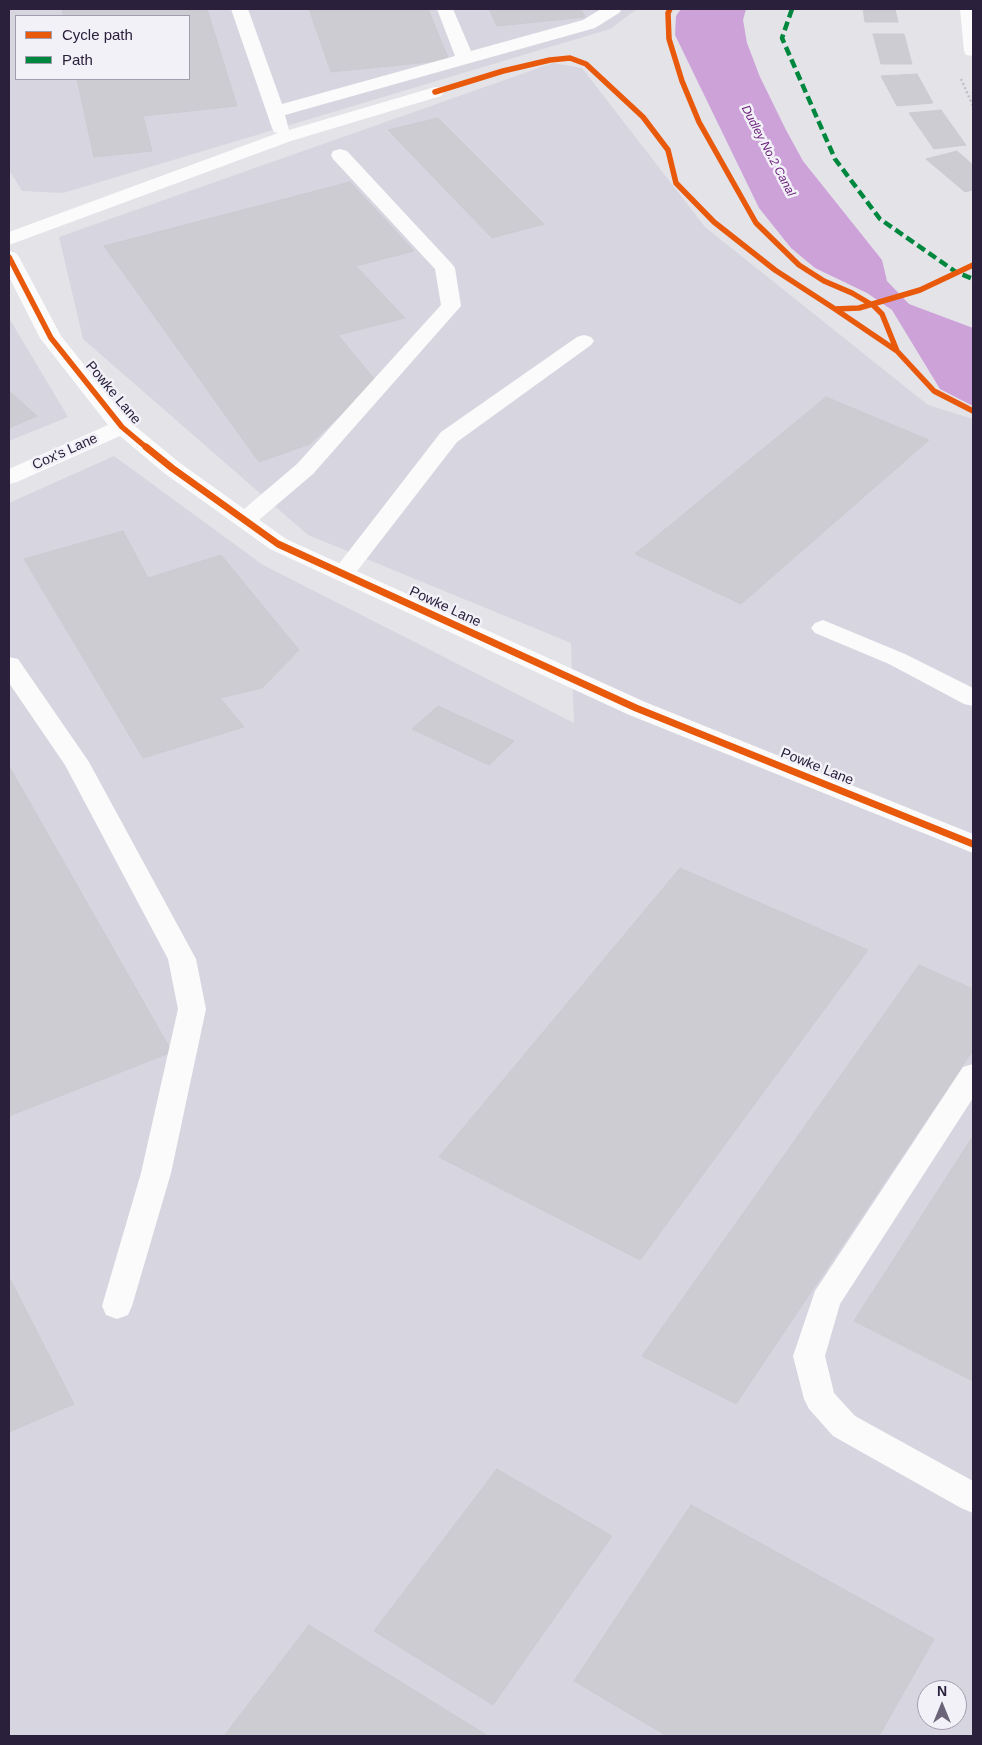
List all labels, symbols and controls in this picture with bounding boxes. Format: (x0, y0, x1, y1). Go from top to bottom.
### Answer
legend (15, 15, 190, 80)
text: Cycle path (62, 26, 133, 43)
text: Path (62, 51, 93, 68)
water label: Dudley No.2 Canal (738, 103, 798, 199)
street label: Powke Lane (82, 358, 144, 428)
street label: Cox's Lane (30, 430, 100, 474)
street label: Powke Lane (407, 583, 483, 631)
street label: Powke Lane (778, 745, 856, 789)
north arrow (917, 1680, 967, 1730)
text: N (937, 1683, 947, 1699)

